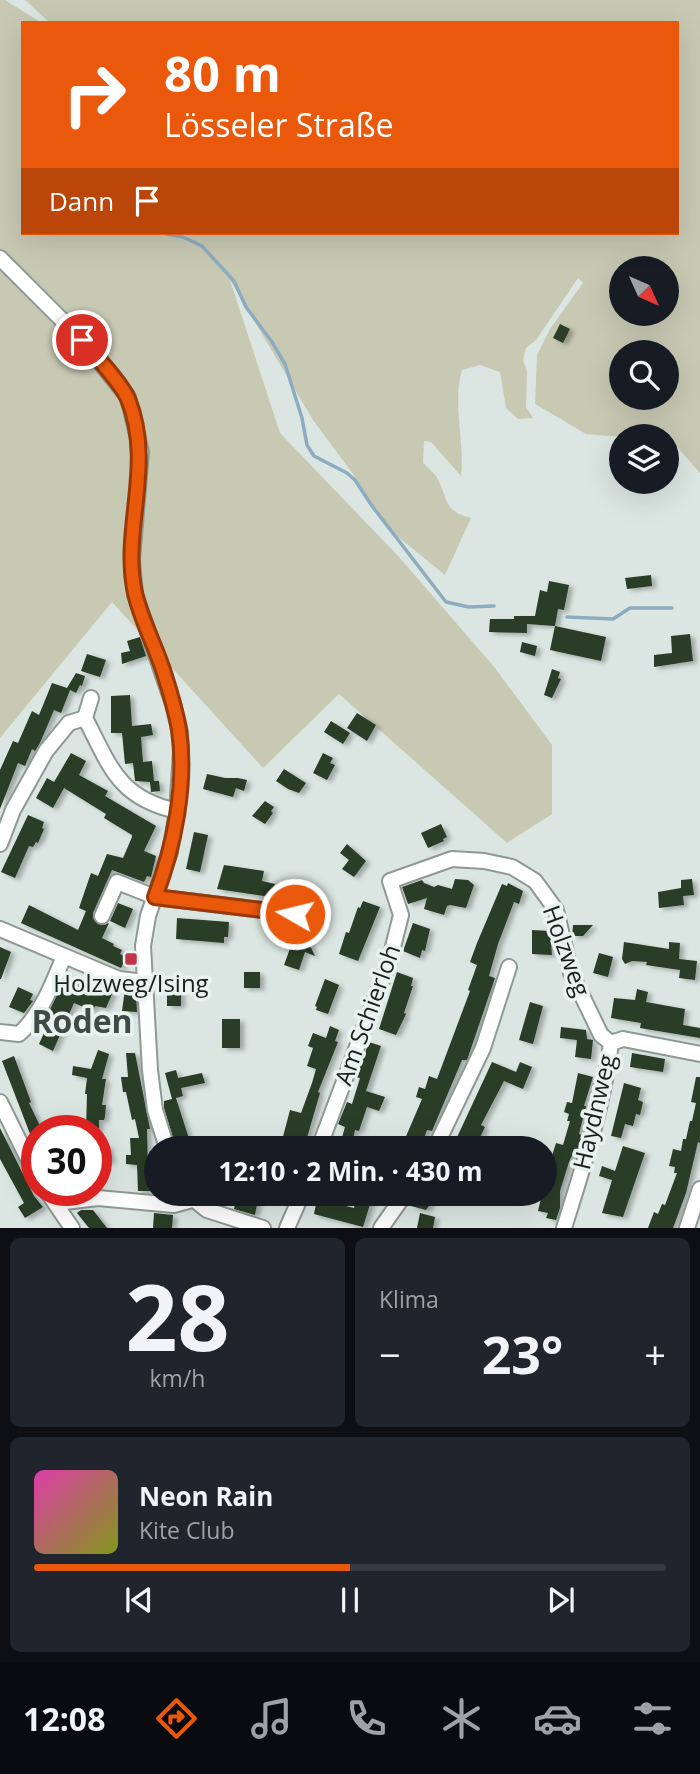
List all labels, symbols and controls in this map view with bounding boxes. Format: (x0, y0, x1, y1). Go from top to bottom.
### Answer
text: 80 m (164, 40, 281, 106)
icon: right (49, 49, 140, 140)
text: Lösseler Straße (164, 103, 394, 146)
icon: arrive (128, 182, 166, 220)
text: Dann (49, 183, 114, 219)
north arrow (609, 256, 679, 326)
map controls (609, 256, 679, 494)
pin (52, 310, 112, 370)
icon: arrive (63, 321, 101, 359)
button: search (609, 340, 679, 410)
button: layers (609, 424, 679, 494)
position arrow (258, 877, 332, 951)
street label: Holzweg (536, 900, 599, 1001)
street label: Am Schierloh (326, 940, 407, 1089)
marker: Holzweg/Ising (123, 951, 139, 967)
place label: Holzweg/Ising (53, 966, 209, 999)
district label: Roden (31, 999, 133, 1042)
street label: Haydnweg (564, 1051, 623, 1173)
speed limit sign: 30 (21, 1115, 112, 1206)
text: 12:10 · 2 Min. · 430 m (218, 1153, 483, 1189)
text: 28 (125, 1254, 230, 1378)
text: Klima (379, 1283, 439, 1315)
text: 23° (482, 1318, 563, 1389)
text: − (379, 1328, 401, 1380)
text: + (644, 1328, 666, 1380)
text: km/h (150, 1362, 205, 1394)
text: Neon Rain (139, 1478, 273, 1514)
text: Kite Club (139, 1514, 234, 1546)
icon: previous (120, 1581, 158, 1619)
icon: pause (331, 1581, 369, 1619)
icon: next (542, 1581, 580, 1619)
icon: directions (152, 1694, 201, 1743)
icon: music (247, 1694, 296, 1743)
icon: phone (342, 1694, 391, 1743)
icon: climate (437, 1694, 486, 1743)
icon: car (533, 1694, 582, 1743)
icon: filters (628, 1694, 677, 1743)
text: 12:08 (23, 1697, 105, 1740)

